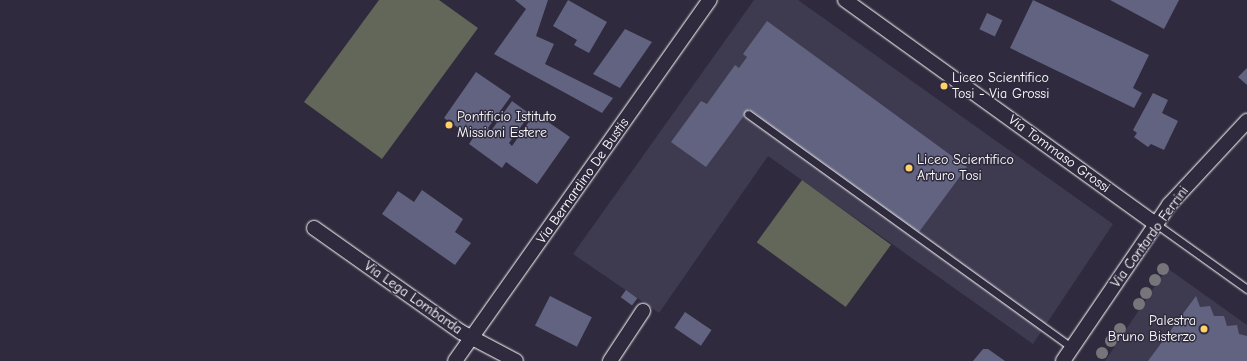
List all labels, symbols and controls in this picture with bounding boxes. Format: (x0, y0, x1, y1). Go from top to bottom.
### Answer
place label: Liceo Scientifico Tosi - Via Grossi (952, 70, 1049, 102)
marker: Liceo Scientifico Tosi - Via Grossi (939, 81, 949, 91)
place label: Pontificio Istituto Missioni Estere (457, 109, 556, 142)
street label: Via Tommaso Grossi (1005, 111, 1113, 197)
street label: Via Bernardino De Bustis (533, 115, 633, 247)
marker: Pontificio Istituto Missioni Estere (444, 120, 454, 130)
place label: Liceo Scientifico Arturo Tosi (917, 152, 1014, 184)
marker: Liceo Scientifico Arturo Tosi (904, 163, 914, 173)
street label: Via Contardo Ferrini (1108, 183, 1192, 291)
street label: Via Lega Lombarda (361, 258, 465, 338)
place label: Palestra Bruno Bisterzo (1108, 313, 1196, 346)
marker: Palestra Bruno Bisterzo (1199, 324, 1209, 334)

